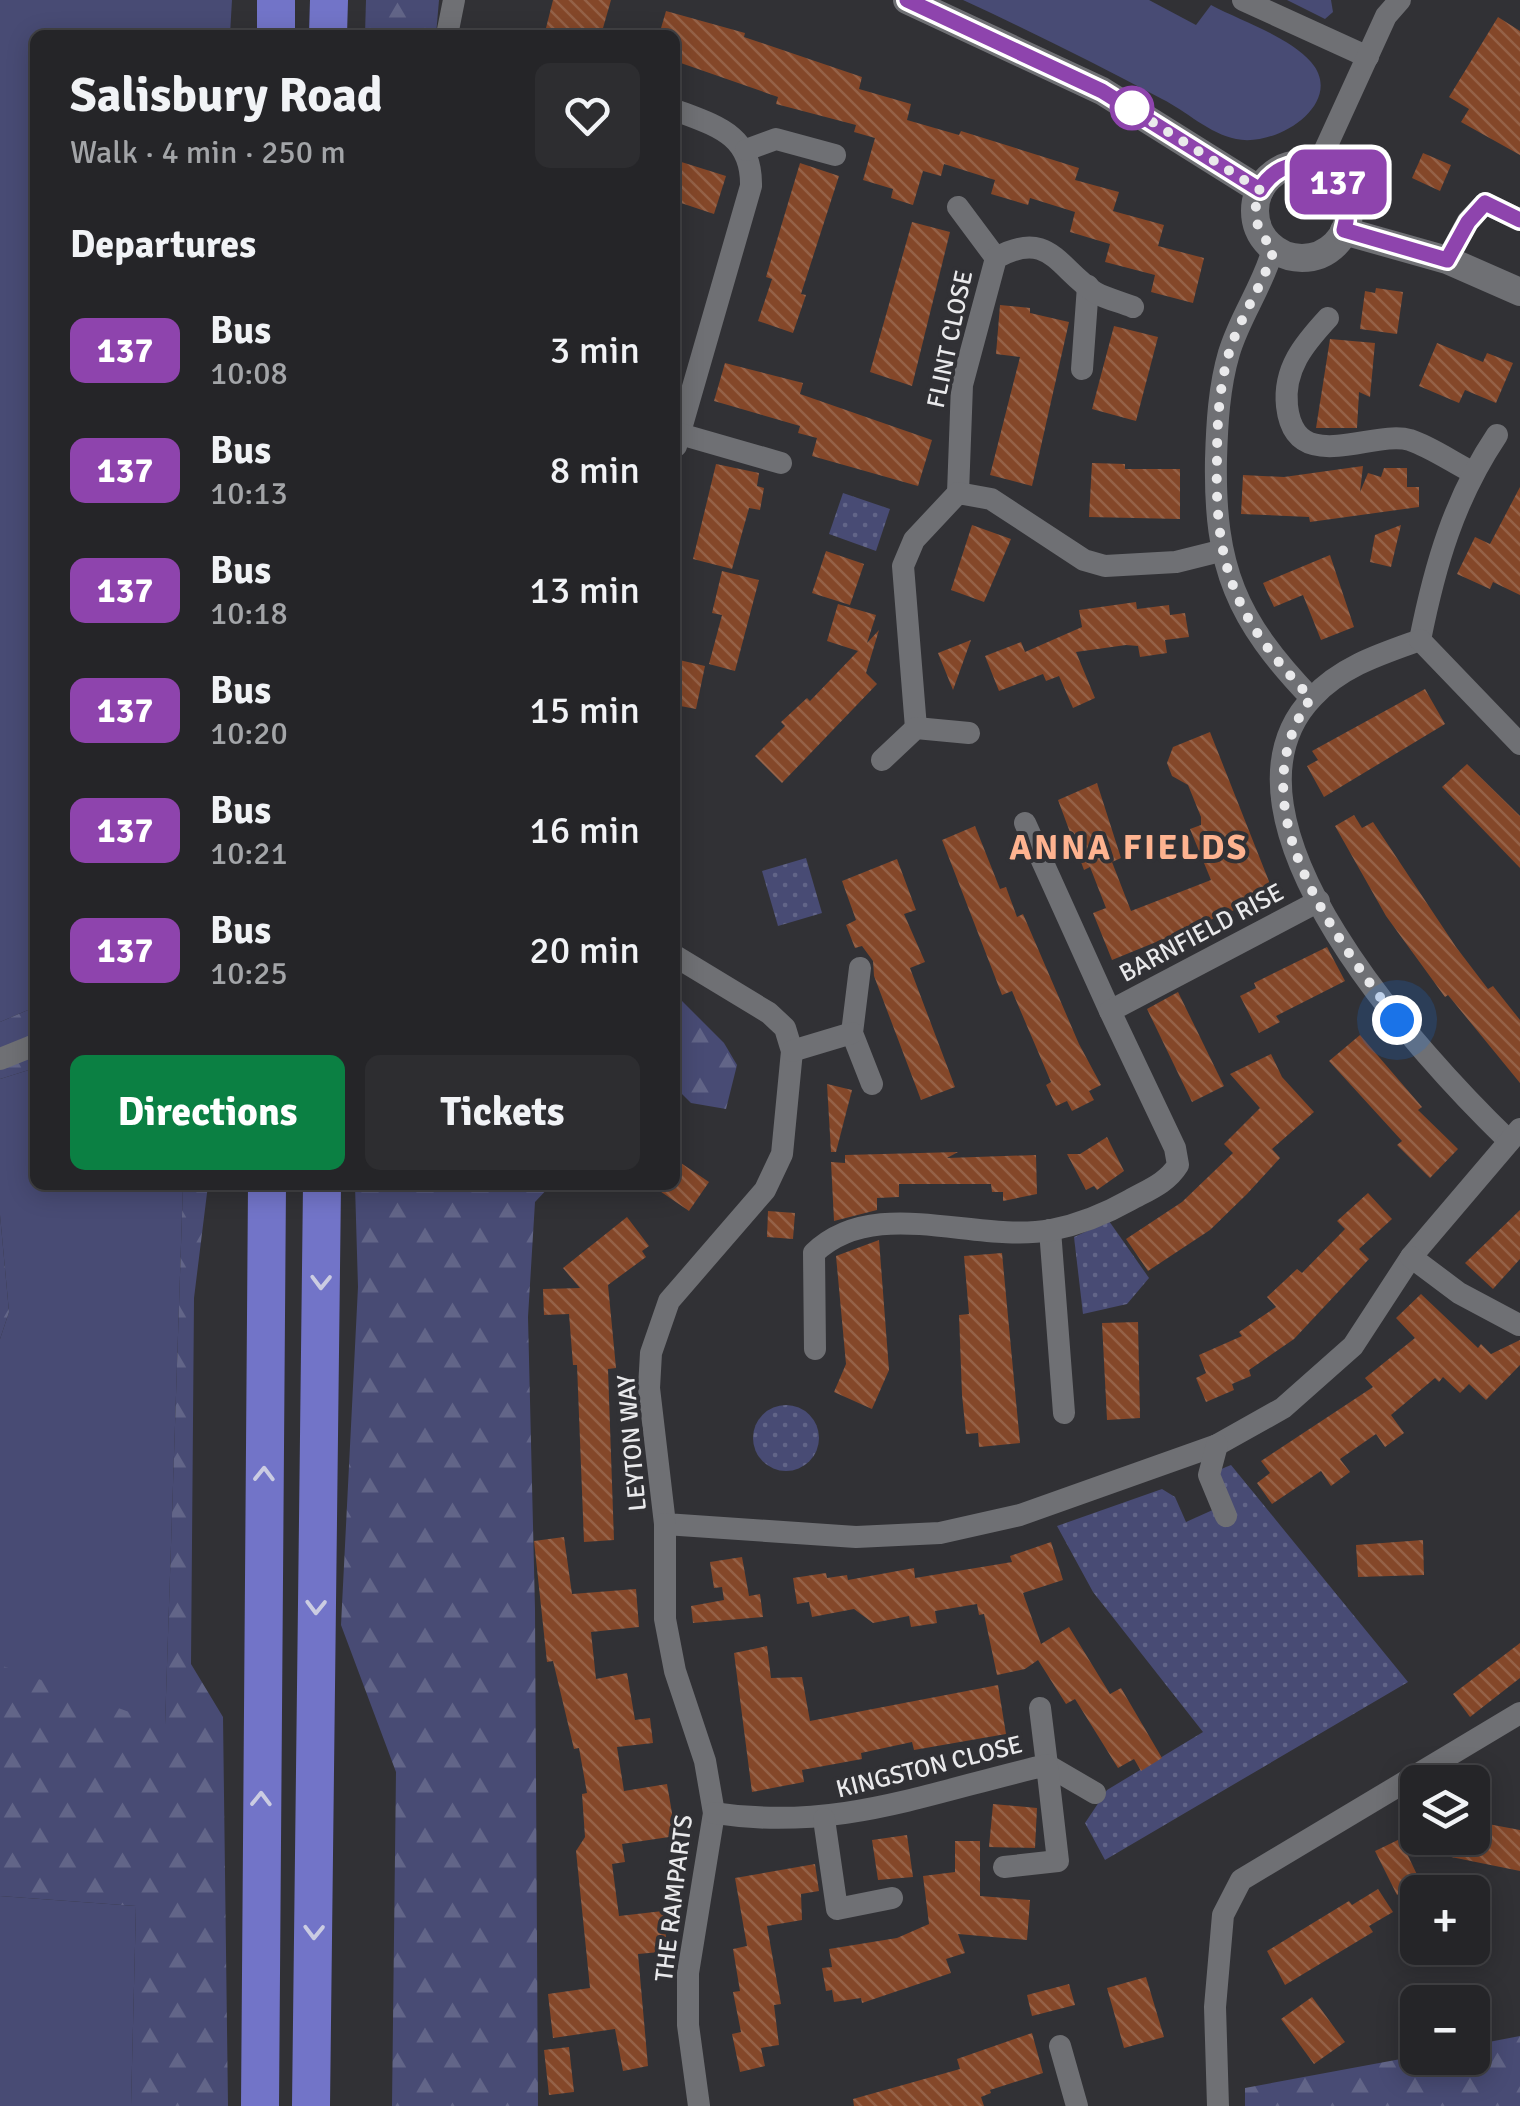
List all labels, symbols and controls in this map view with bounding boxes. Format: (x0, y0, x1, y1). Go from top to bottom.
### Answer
button: heart (535, 63, 640, 168)
text: Salisbury Road (70, 66, 383, 125)
unlabelled marker (1111, 87, 1153, 129)
text: Walk · 4 min · 250 m (70, 133, 346, 172)
line badge: 137 (1280, 150, 1396, 214)
text: 137 (1310, 161, 1366, 204)
text: Departures (70, 221, 256, 268)
street label: FLINT CLOSE (920, 267, 979, 411)
text: Bus (210, 307, 271, 354)
text: 3 min (550, 327, 640, 374)
text: 137 (97, 329, 153, 372)
text: 10:08 (210, 354, 288, 393)
text: Bus (210, 427, 271, 474)
text: 8 min (550, 447, 640, 494)
text: 137 (97, 449, 153, 492)
text: 10:13 (210, 474, 288, 513)
text: Bus (210, 547, 271, 594)
text: 13 min (529, 567, 640, 614)
text: 137 (97, 569, 153, 612)
text: 10:18 (210, 594, 288, 633)
text: Bus (210, 667, 271, 714)
text: 15 min (529, 687, 640, 734)
text: 137 (97, 689, 153, 732)
text: 10:20 (210, 714, 288, 753)
text: Bus (210, 787, 271, 834)
text: 16 min (529, 807, 640, 854)
text: 137 (97, 809, 153, 852)
district label: ANNA FIELDS (1009, 826, 1249, 869)
text: 10:21 (210, 834, 288, 873)
street label: BARNFIELD RISE (1114, 876, 1289, 989)
text: Bus (210, 907, 271, 954)
text: 20 min (529, 927, 640, 974)
text: 137 (97, 929, 153, 972)
text: 10:25 (210, 954, 288, 993)
your location (1372, 995, 1422, 1045)
button: Directions (70, 1055, 345, 1170)
button: Tickets (365, 1055, 640, 1170)
one-way arrow (311, 1275, 332, 1291)
street label: LEYTON WAY (610, 1373, 653, 1513)
one-way arrow (253, 1465, 275, 1480)
one-way arrow (306, 1600, 327, 1616)
street label: KINGSTON CLOSE (833, 1728, 1026, 1805)
map controls (1400, 1765, 1490, 2075)
button: layers (1400, 1765, 1490, 1855)
one-way arrow (250, 1790, 272, 1806)
street label: THE RAMPARTS (648, 1813, 699, 1983)
button: + (1400, 1875, 1490, 1965)
one-way arrow (303, 1925, 324, 1941)
button: − (1400, 1985, 1490, 2075)

